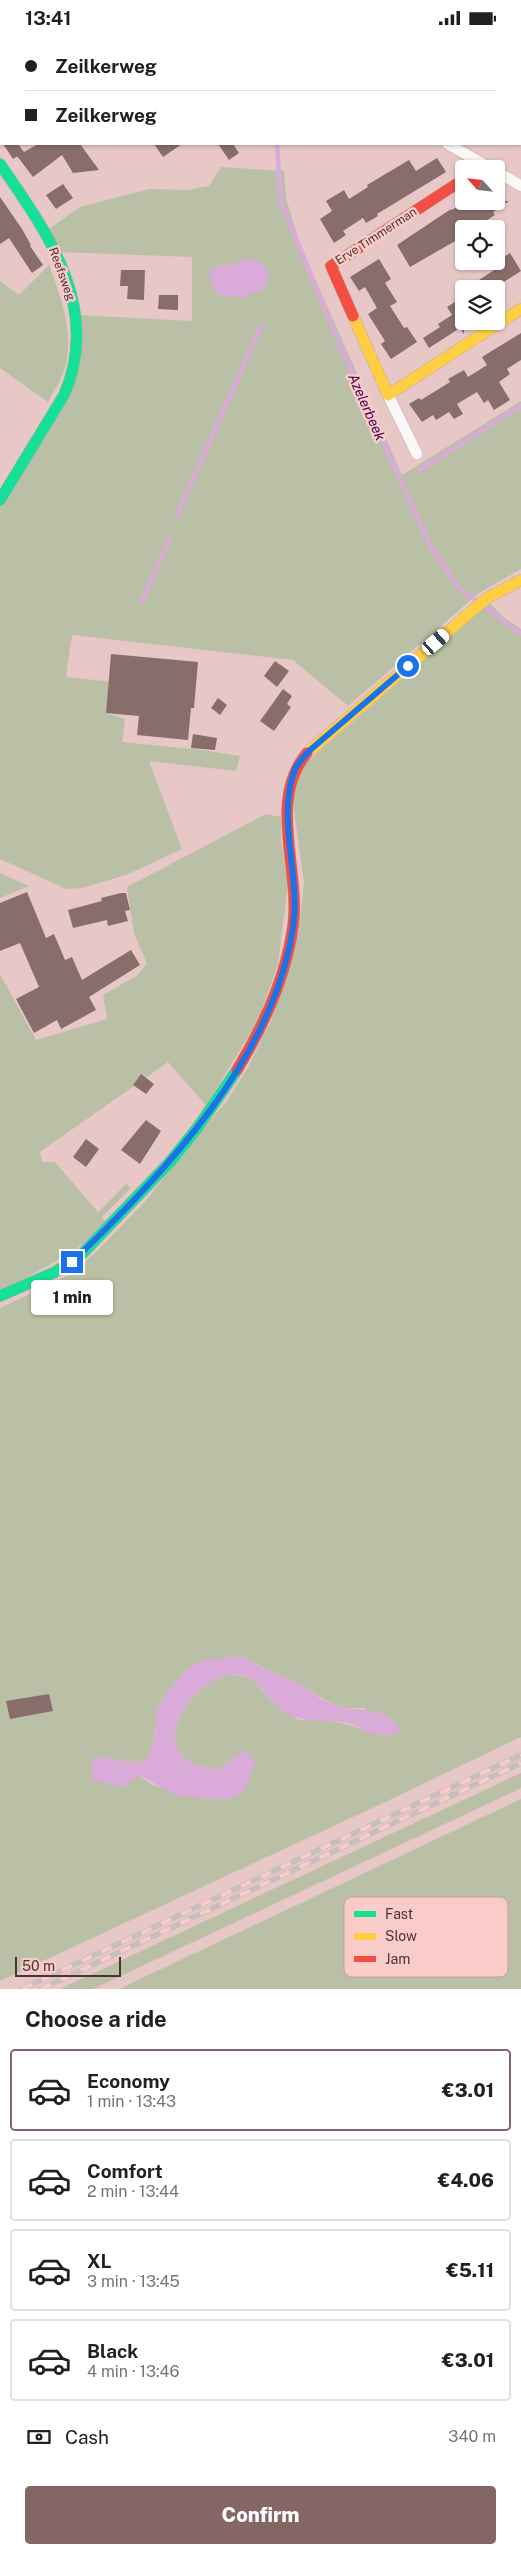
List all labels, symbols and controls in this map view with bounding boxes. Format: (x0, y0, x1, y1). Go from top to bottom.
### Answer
text: 13:41 (25, 7, 71, 29)
text: Zeilkerweg (55, 55, 157, 77)
text: Zeilkerweg (55, 104, 157, 126)
north arrow (455, 160, 505, 210)
map controls (455, 160, 505, 330)
street label: Erve Timmerman (333, 204, 419, 267)
button: locate (455, 220, 505, 270)
street label: Reefsweg (46, 246, 78, 302)
button: layers (455, 280, 505, 330)
water label: Azelerbeek (345, 371, 389, 443)
car (419, 626, 452, 658)
route start (397, 655, 419, 677)
route end (61, 1251, 83, 1273)
callout: 1 min (31, 1279, 113, 1315)
text: 1 min (52, 1288, 92, 1307)
legend (344, 1897, 508, 1977)
text: Fast (385, 1906, 413, 1922)
text: Slow (385, 1928, 417, 1944)
text: Jam (385, 1951, 410, 1967)
scale bar (15, 1954, 121, 1977)
text: 50 m (22, 1958, 55, 1974)
text: Choose a ride (25, 2006, 167, 2032)
icon: car (27, 2068, 72, 2113)
text: Economy (87, 2070, 170, 2092)
text: €3.01 (442, 2079, 494, 2101)
text: 1 min · 13:43 (87, 2092, 176, 2111)
icon: car (27, 2158, 72, 2203)
text: Comfort (87, 2160, 163, 2182)
text: €4.06 (438, 2169, 494, 2191)
text: 2 min · 13:44 (87, 2182, 179, 2201)
icon: car (27, 2248, 72, 2293)
text: XL (87, 2250, 112, 2272)
text: €5.11 (446, 2259, 494, 2281)
text: 3 min · 13:45 (87, 2272, 180, 2291)
icon: car (27, 2338, 72, 2383)
text: Black (87, 2340, 138, 2362)
text: €3.01 (442, 2349, 494, 2371)
text: 4 min · 13:46 (87, 2362, 180, 2381)
icon: cash (25, 2423, 53, 2451)
text: Cash (65, 2426, 109, 2448)
text: 340 m (448, 2427, 496, 2446)
button: Confirm (25, 2486, 496, 2544)

